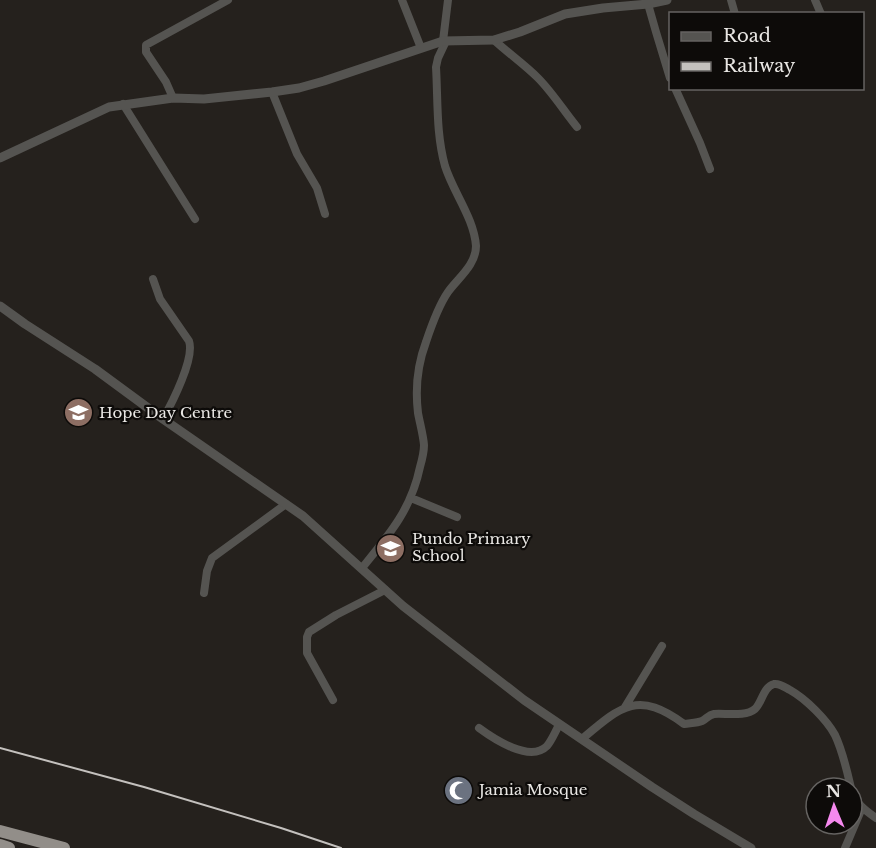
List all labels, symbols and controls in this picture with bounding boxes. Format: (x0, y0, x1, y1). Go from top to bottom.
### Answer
legend (669, 12, 864, 90)
text: Road (723, 25, 771, 47)
text: Railway (723, 55, 796, 77)
school or university icon: Hope Day Centre (62, 397, 94, 429)
place label: Hope Day Centre (99, 403, 232, 422)
place label: Pundo Primary School (412, 529, 531, 565)
school or university icon: Pundo Primary School (375, 532, 407, 564)
mosque icon: Jamia Mosque (442, 774, 474, 806)
north arrow (804, 776, 864, 836)
place label: Jamia Mosque (477, 780, 587, 799)
text: N (826, 781, 841, 801)

